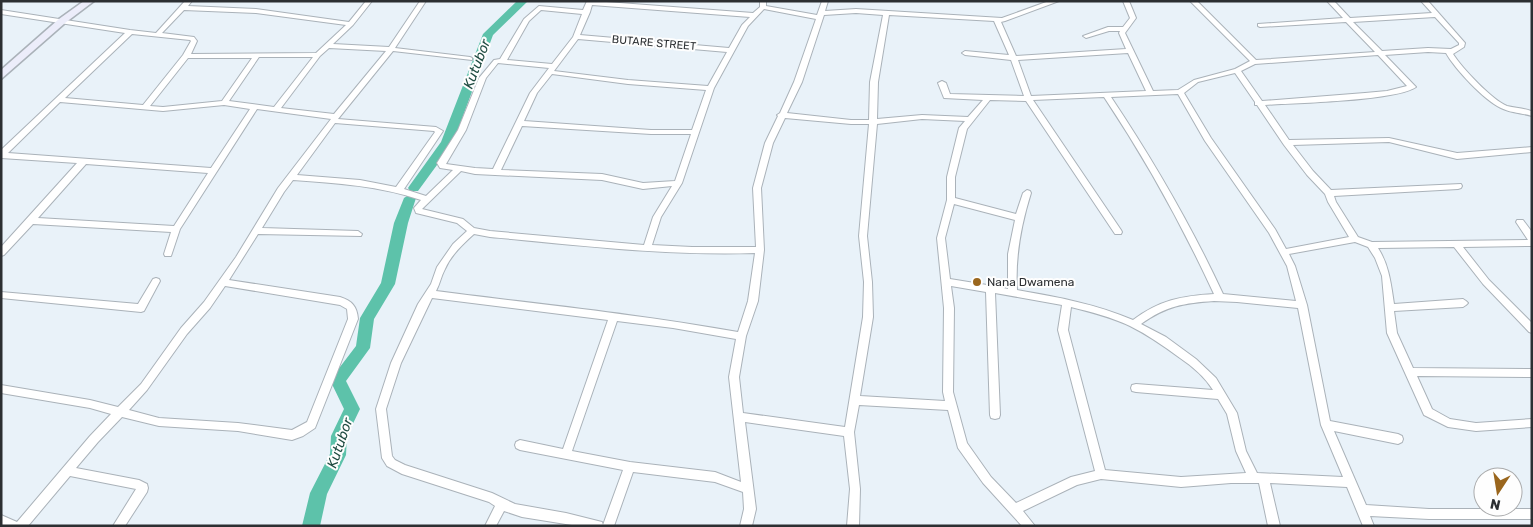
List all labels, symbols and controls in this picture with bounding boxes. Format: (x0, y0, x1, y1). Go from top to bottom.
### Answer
street label: BUTARE STREET (611, 33, 697, 53)
water label: Kutubor (460, 36, 494, 91)
place label: Nana Dwamena (987, 275, 1074, 289)
marker: Nana Dwamena (971, 276, 983, 288)
water label: Kutubor (324, 415, 357, 470)
north arrow (1473, 467, 1523, 517)
text: N (1489, 495, 1502, 514)

